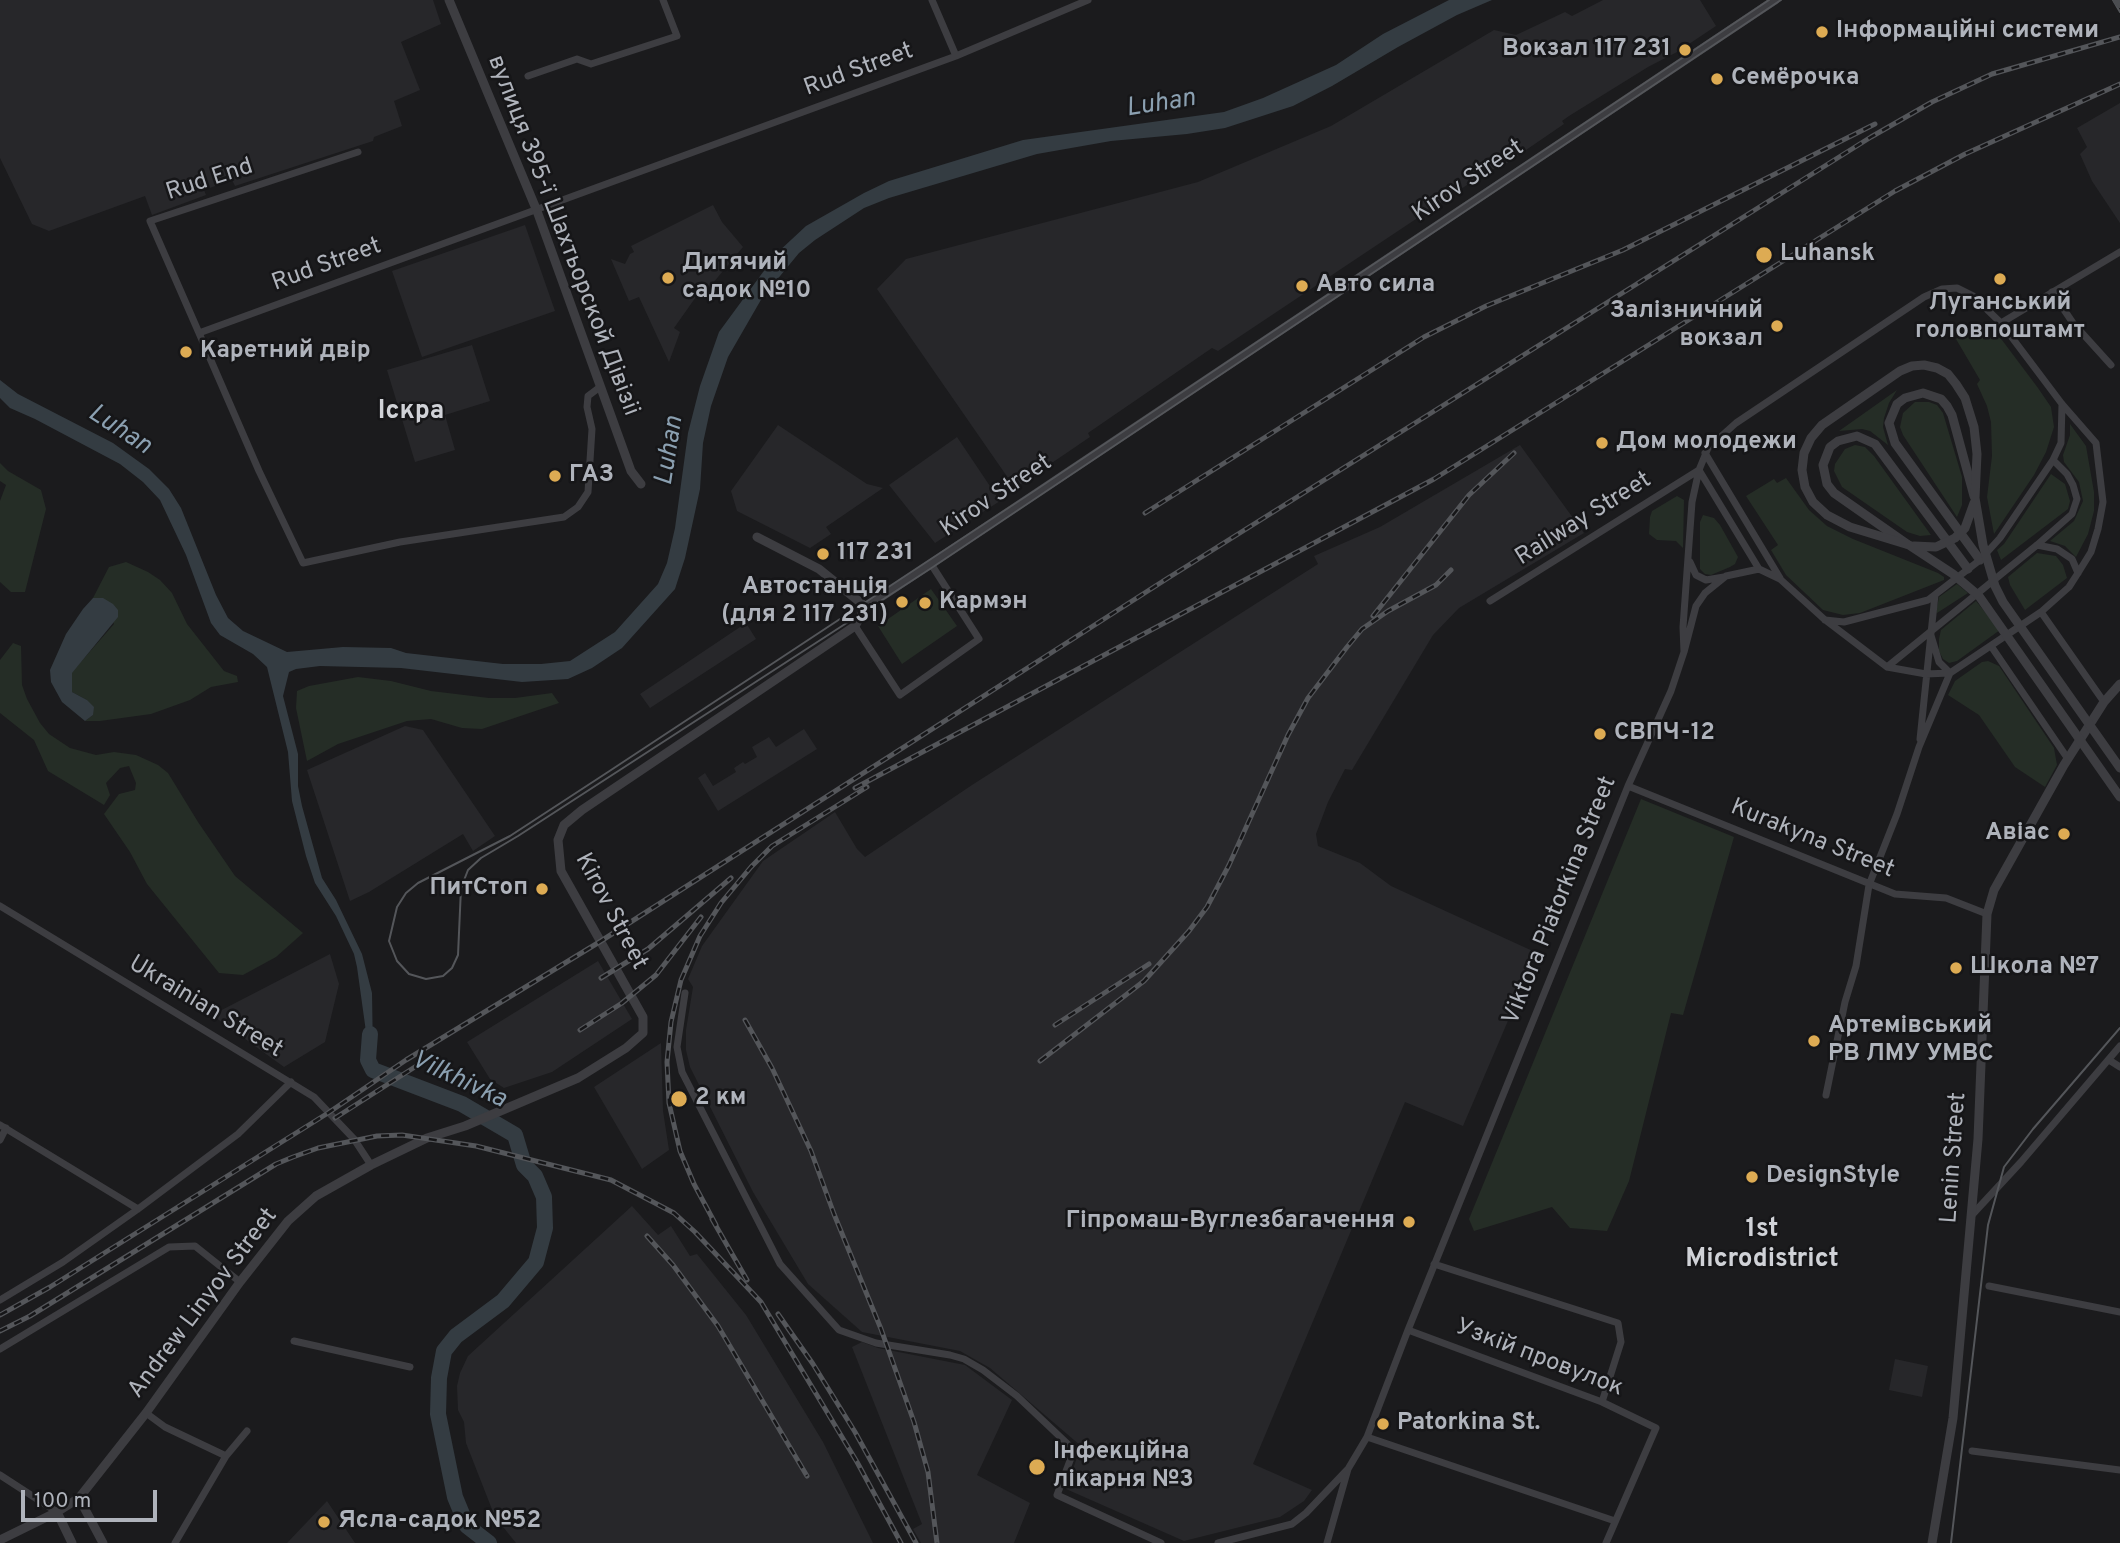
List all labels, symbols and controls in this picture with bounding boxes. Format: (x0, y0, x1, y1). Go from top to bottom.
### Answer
place label: Інформаційні системи (1836, 18, 2099, 46)
marker: Інформаційні системи (1814, 24, 1830, 40)
place label: Вокзал 117 231 (1502, 36, 1671, 64)
street label: Rud Street (800, 38, 918, 104)
marker: Вокзал 117 231 (1677, 42, 1693, 58)
street label: вулиця 395-ї Шахтьорской Дівізіі (480, 52, 644, 420)
place label: Семёрочка (1731, 65, 1859, 93)
marker: Семёрочка (1709, 71, 1725, 87)
water label: Luhan (1124, 84, 1198, 126)
street label: Kirov Street (1408, 134, 1530, 230)
street label: Rud End (163, 153, 257, 209)
street label: Rud Street (268, 233, 386, 299)
place label: Luhansk (1780, 241, 1875, 269)
marker: Luhansk (1754, 245, 1774, 265)
place label: Дитячий садок №10 (682, 250, 811, 306)
marker: Дитячий садок №10 (660, 270, 676, 286)
marker: Луганський головпоштамт (1992, 271, 2008, 287)
place label: Авто сила (1316, 272, 1435, 300)
marker: Авто сила (1294, 278, 1310, 294)
place label: Луганський головпоштамт (1915, 290, 2085, 346)
place label: Залізничний вокзал (1610, 298, 1763, 354)
marker: Залізничний вокзал (1769, 318, 1785, 334)
place label: Каретний двір (200, 338, 371, 366)
marker: Каретний двір (178, 344, 194, 360)
district label: Іскра (378, 397, 444, 429)
water label: Luhan (81, 399, 157, 463)
water label: Luhan (650, 414, 692, 488)
place label: Дом молодежи (1616, 429, 1797, 457)
marker: Дом молодежи (1594, 435, 1610, 451)
street label: Kirov Street (936, 449, 1058, 545)
place label: ГАЗ (569, 462, 614, 490)
street label: Railway Street (1511, 467, 1657, 573)
marker: ГАЗ (547, 468, 563, 484)
place label: 117 231 (837, 540, 914, 568)
marker: 117 231 (815, 546, 831, 562)
place label: Автостанція (для 2 117 231) (721, 574, 888, 630)
place label: Кармэн (939, 589, 1028, 617)
marker: Автостанція (для 2 117 231) (894, 594, 910, 610)
marker: Кармэн (917, 595, 933, 611)
place label: СВПЧ-12 (1614, 720, 1715, 748)
marker: СВПЧ-12 (1592, 726, 1608, 742)
street label: Viktora Piatorkina Street (1498, 773, 1624, 1029)
street label: Kurakyna Street (1726, 794, 1898, 886)
place label: Авіас (1985, 820, 2050, 848)
marker: Авіас (2056, 826, 2072, 842)
street label: Kirov Street (567, 849, 653, 975)
place label: ПитСтоп (429, 875, 528, 903)
marker: ПитСтоп (534, 881, 550, 897)
street label: Ukrainian Street (123, 951, 287, 1065)
place label: Школа №7 (1970, 954, 2099, 982)
marker: Школа №7 (1948, 960, 1964, 976)
place label: Артемівський РВ ЛМУ УМВС (1828, 1013, 1994, 1069)
marker: Артемівський РВ ЛМУ УМВС (1806, 1033, 1822, 1049)
water label: Vilkhivka (405, 1045, 511, 1117)
place label: 2 км (695, 1085, 746, 1113)
marker: 2 км (669, 1089, 689, 1109)
street label: Lenin Street (1936, 1091, 1974, 1225)
place label: DesignStyle (1766, 1163, 1900, 1191)
marker: DesignStyle (1744, 1169, 1760, 1185)
street label: Andrew Linyov Street (123, 1203, 285, 1405)
place label: Гіпромаш-Вуглезбагачення (1066, 1208, 1395, 1236)
marker: Гіпромаш-Вуглезбагачення (1401, 1214, 1417, 1230)
district label: 1st Microdistrict (1685, 1215, 1839, 1276)
street label: Узкій провулок (1451, 1314, 1627, 1404)
place label: Patorkina St. (1397, 1410, 1540, 1438)
marker: Patorkina St. (1375, 1416, 1391, 1432)
place label: Інфекційна лікарня №3 (1053, 1439, 1194, 1495)
marker: Інфекційна лікарня №3 (1027, 1457, 1047, 1477)
scale bar (24, 1476, 161, 1520)
text: 100 m (34, 1488, 91, 1515)
place label: Ясла-садок №52 (338, 1508, 541, 1536)
marker: Ясла-садок №52 (316, 1514, 332, 1530)

